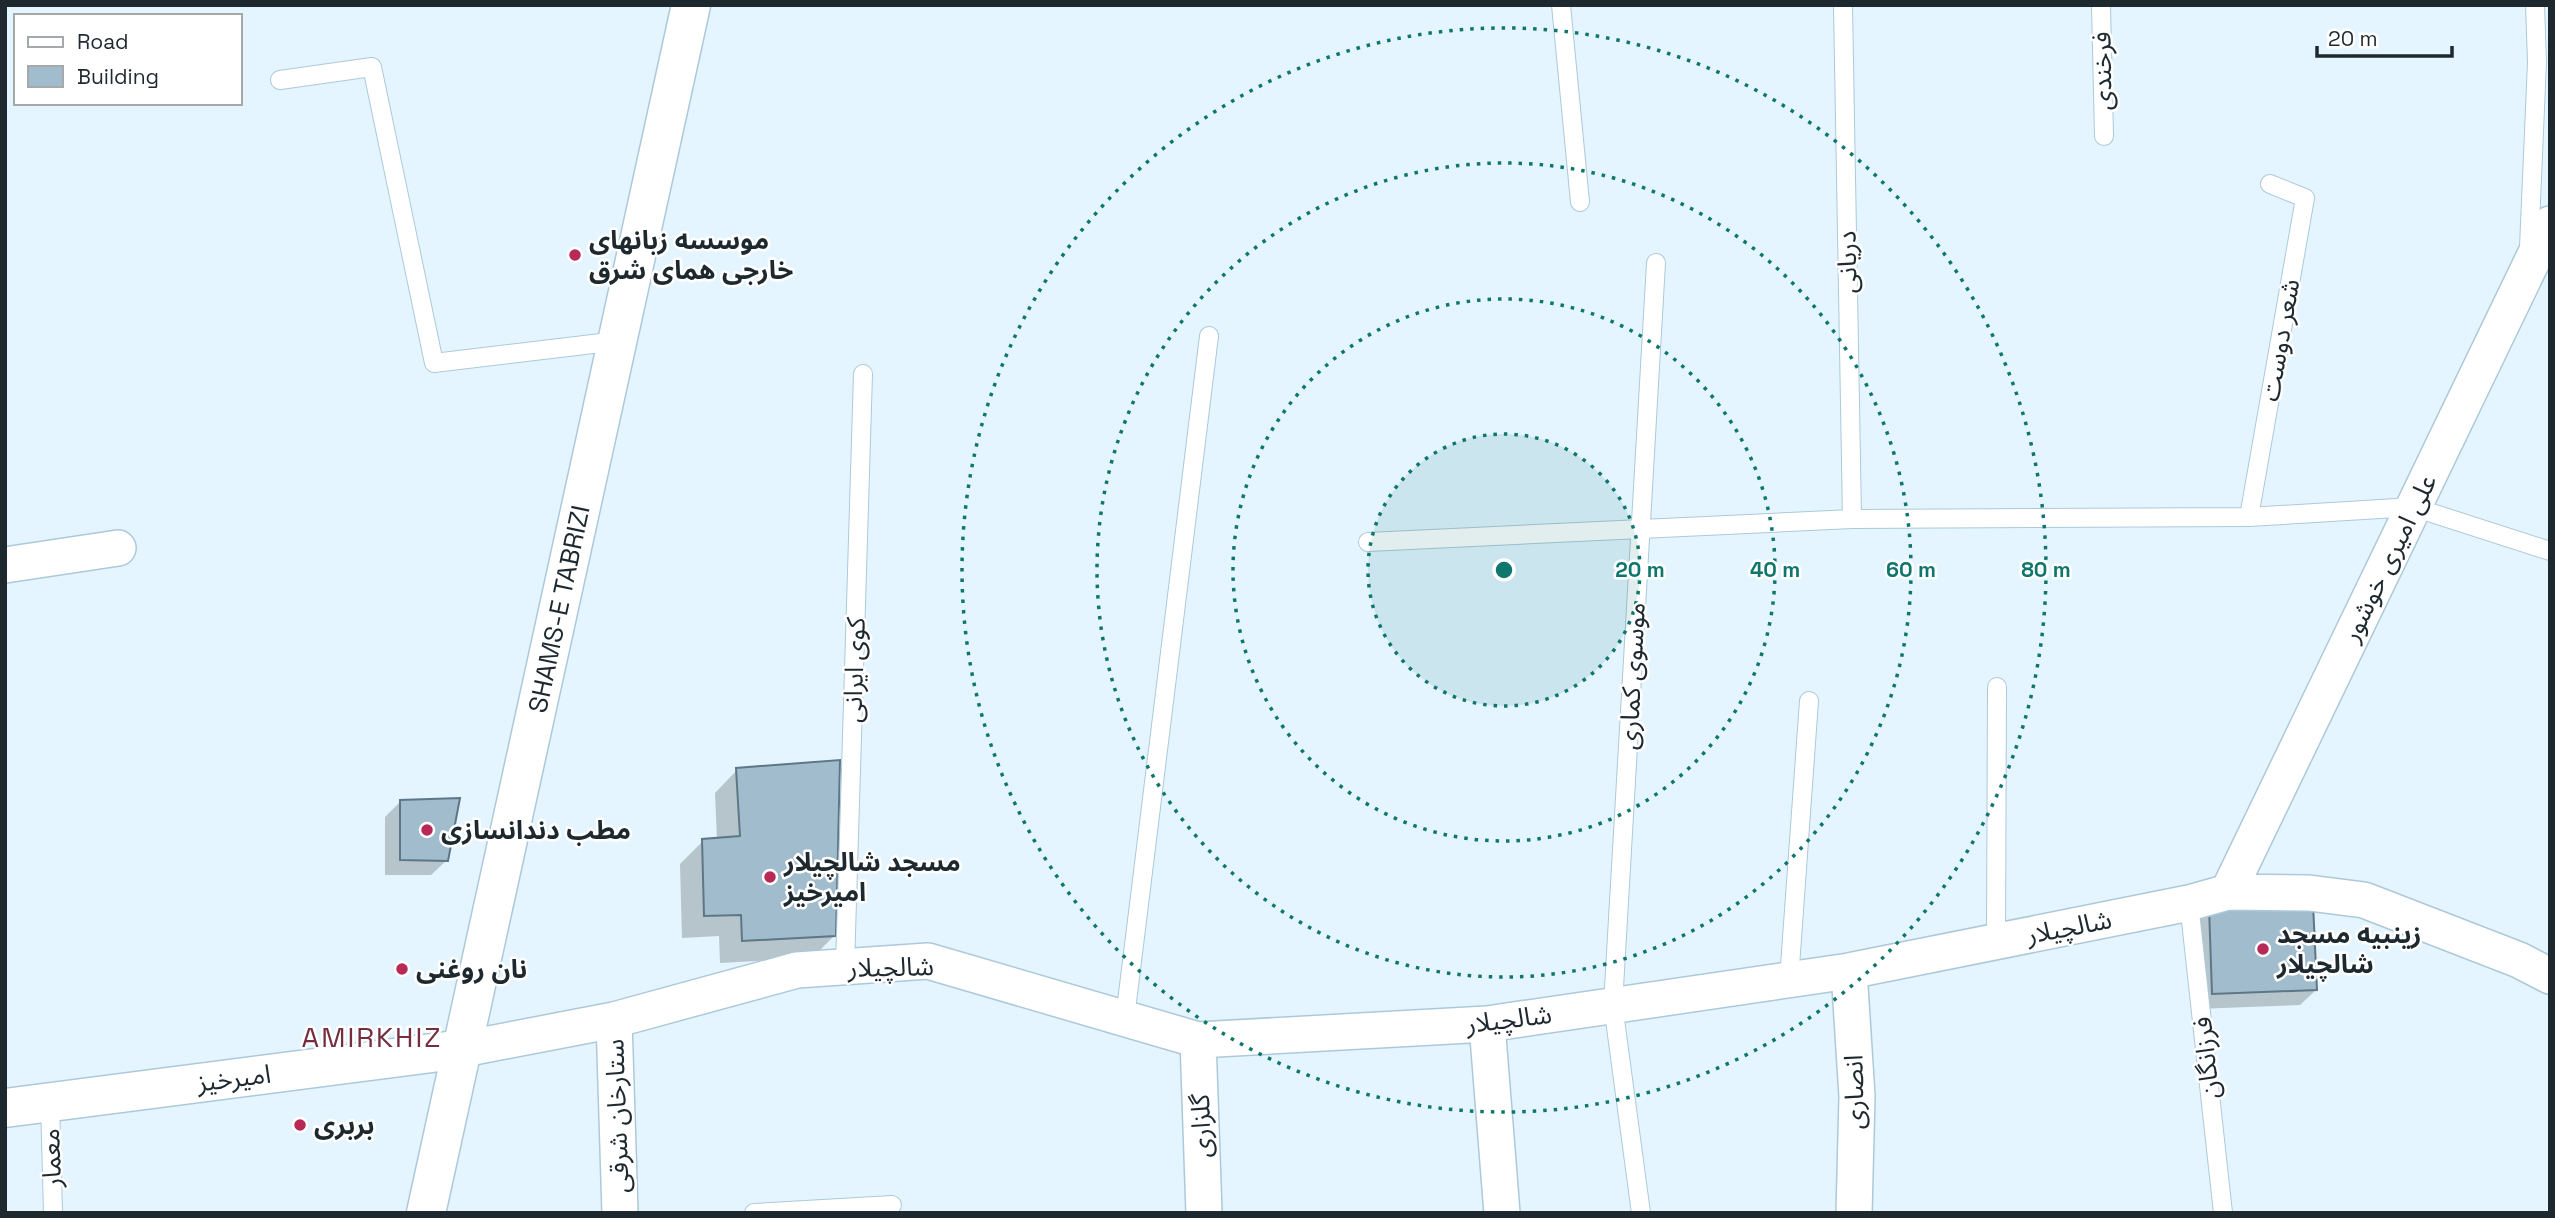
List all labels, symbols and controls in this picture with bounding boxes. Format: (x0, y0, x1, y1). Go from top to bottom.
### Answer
legend (14, 14, 242, 105)
scale bar (2317, 14, 2452, 58)
text: 20 m (2328, 25, 2378, 52)
text: Road (77, 28, 129, 55)
street label: فرخندی (2084, 31, 2120, 111)
text: Building (77, 63, 159, 90)
place label: موسسه زبانهای خارجی همای شرق (589, 223, 793, 287)
street label: دریانی (1829, 230, 1865, 294)
marker: موسسه زبانهای خارجی همای شرق (567, 247, 583, 263)
street label: شعر دوست (2253, 276, 2307, 404)
street label: علی امیری خوشور (2333, 468, 2444, 648)
street label: SHAMS-E TABRIZI (520, 502, 598, 716)
text: 20 m (1615, 556, 1665, 583)
text: 40 m (1750, 556, 1800, 583)
text: 60 m (1886, 556, 1936, 583)
text: 80 m (2021, 556, 2071, 583)
centre of rings (1492, 558, 1516, 582)
street label: موسوی کماری (1611, 601, 1653, 751)
street label: کوی ایرانی (835, 616, 873, 723)
place label: مطب دندانسازی (441, 813, 631, 847)
marker: مطب دندانسازی (419, 822, 435, 838)
place label: مسجد شالچیلار امیرخیز (783, 845, 961, 909)
marker: مسجد شالچیلار امیرخیز (762, 869, 778, 885)
street label: شالچیلار (2023, 902, 2115, 952)
place label: زینبیه مسجد شالچیلار (2276, 917, 2421, 982)
marker: زینبیه مسجد شالچیلار (2255, 941, 2271, 957)
street label: شالچیلار (847, 949, 934, 985)
place label: نان روغنی (416, 952, 527, 986)
marker: نان روغنی (394, 961, 410, 977)
street label: شالچیلار (1463, 997, 1554, 1041)
street label: فرزانگان (2185, 1015, 2227, 1101)
district label: AMIRKHIZ (302, 1019, 442, 1055)
street label: ستارخان شرقی (597, 1038, 637, 1194)
street label: انصاری (1836, 1054, 1872, 1130)
street label: امیرخیز (194, 1057, 273, 1100)
street label: گلزاری (1183, 1093, 1219, 1158)
place label: بربری (314, 1108, 374, 1142)
marker: بربری (292, 1117, 308, 1133)
street label: معمار (33, 1128, 69, 1189)

